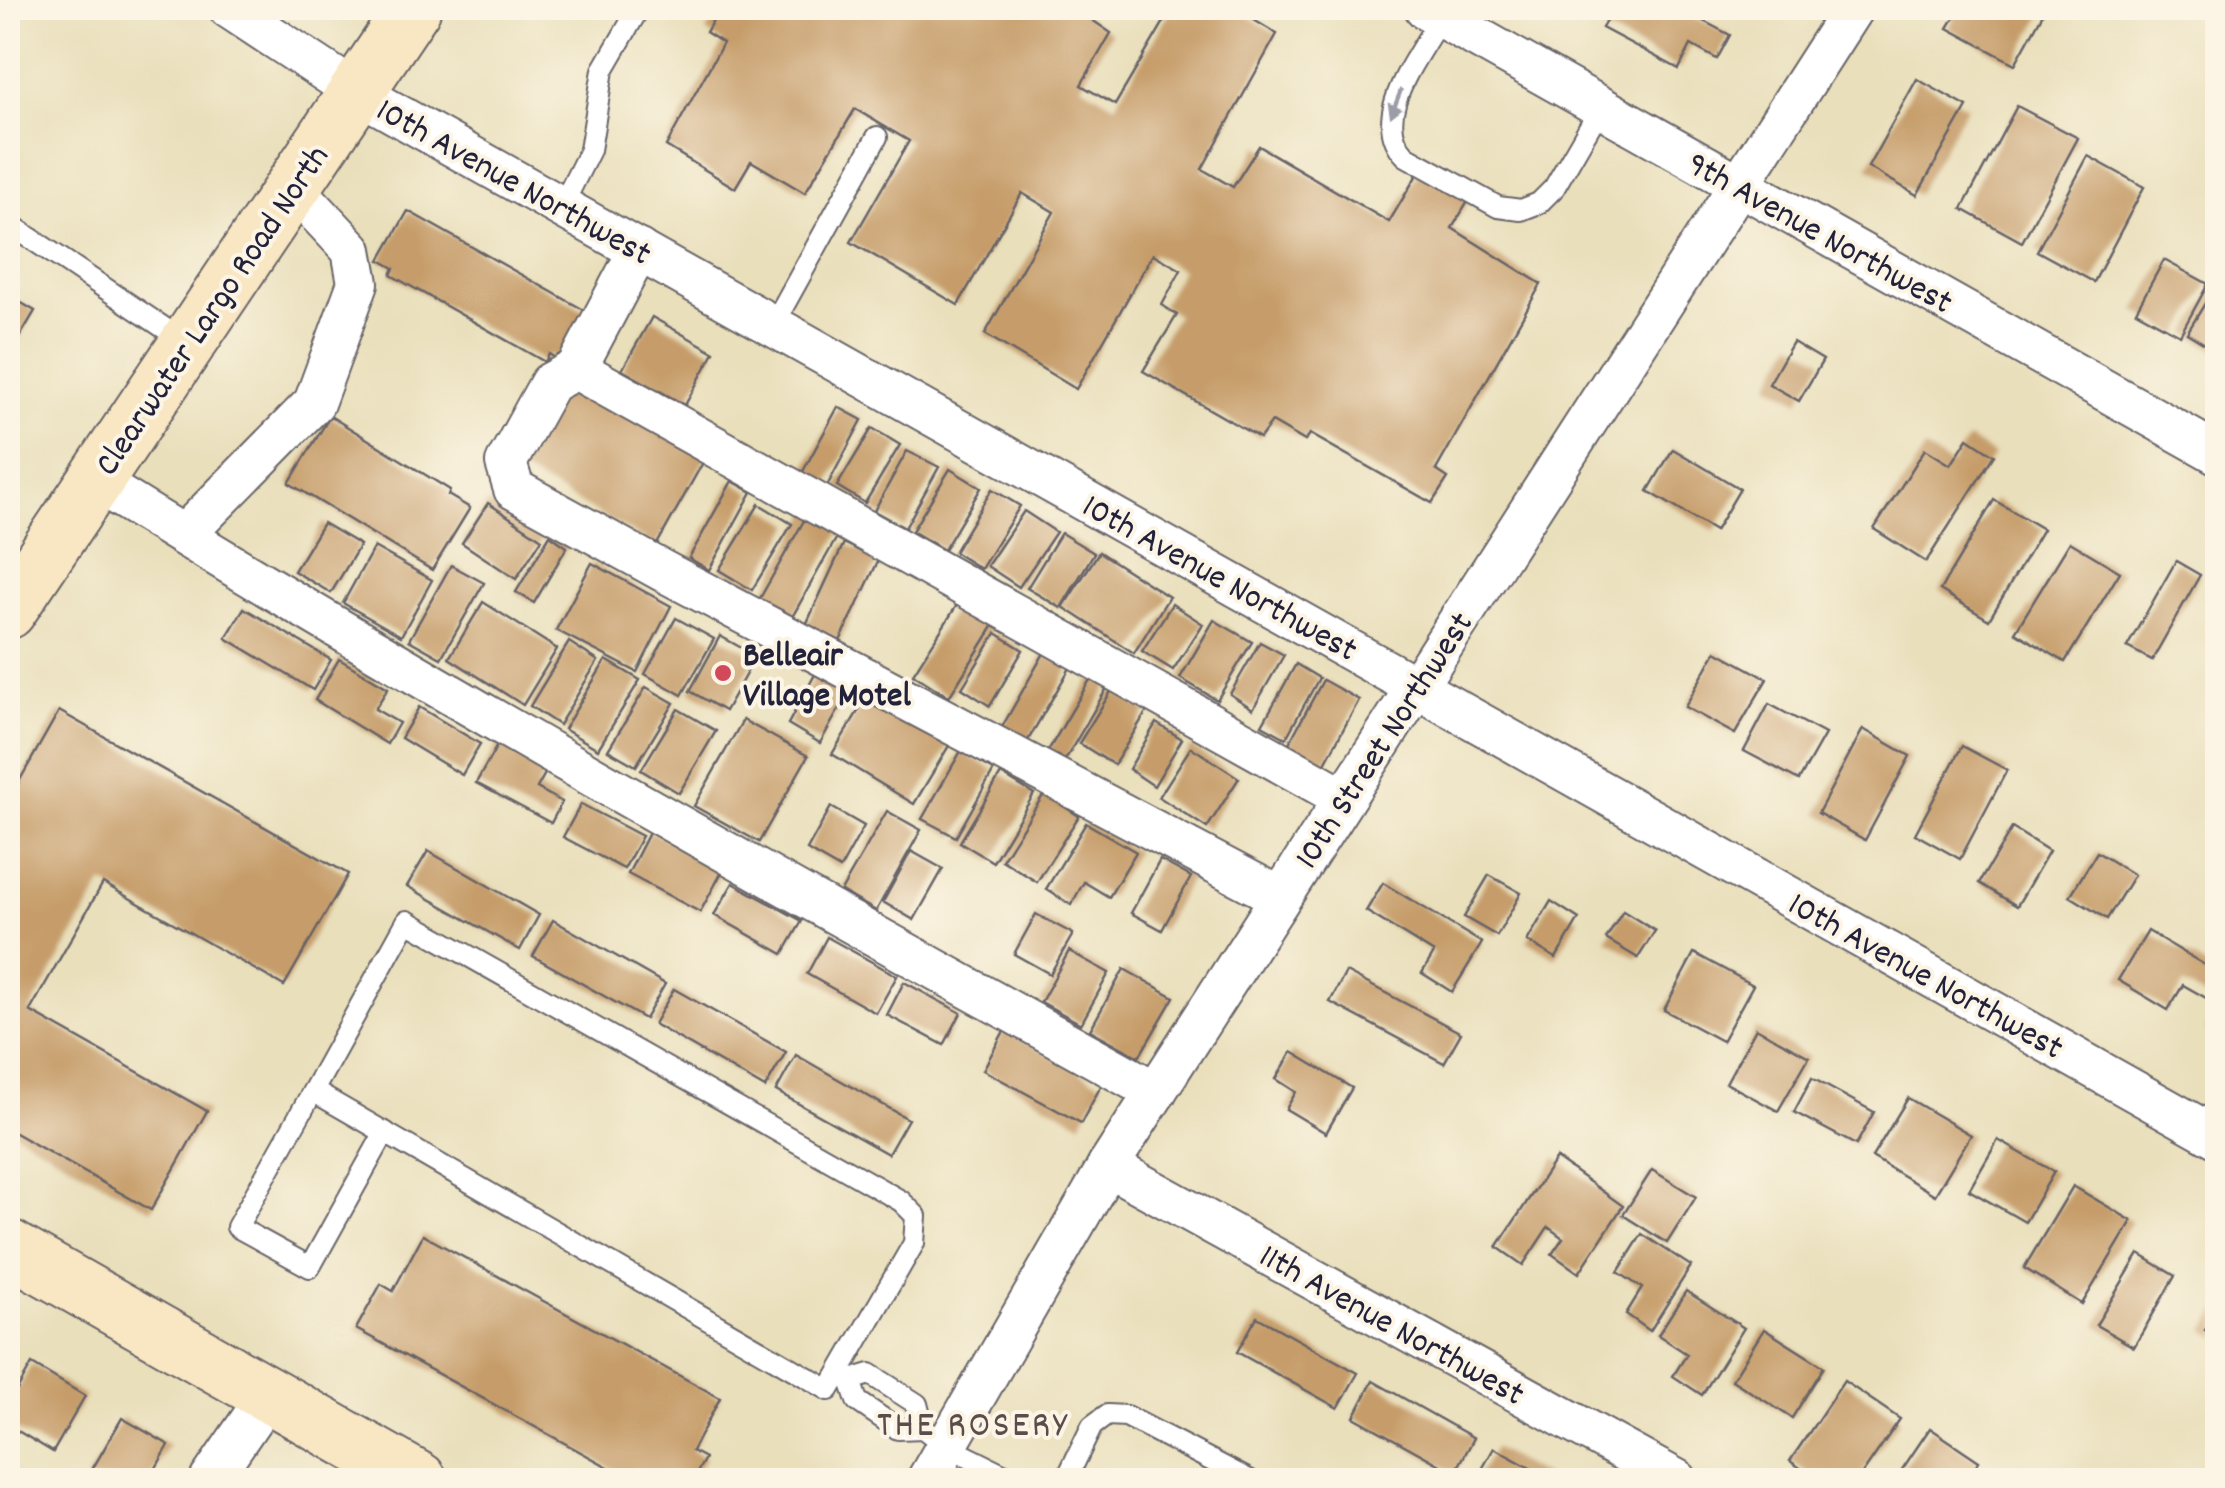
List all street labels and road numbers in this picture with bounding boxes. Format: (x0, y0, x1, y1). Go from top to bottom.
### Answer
street label: 10th Avenue Northwest (366, 88, 659, 281)
street label: Clearwater Largo Road North (84, 136, 344, 487)
street label: 9th Avenue Northwest (1677, 141, 1961, 329)
street label: 10th Avenue Northwest (1072, 484, 1365, 677)
street label: 10th Street Northwest (1284, 603, 1488, 880)
street label: 10th Avenue Northwest (1778, 882, 2071, 1075)
street label: 11th Avenue Northwest (1249, 1234, 1532, 1421)

